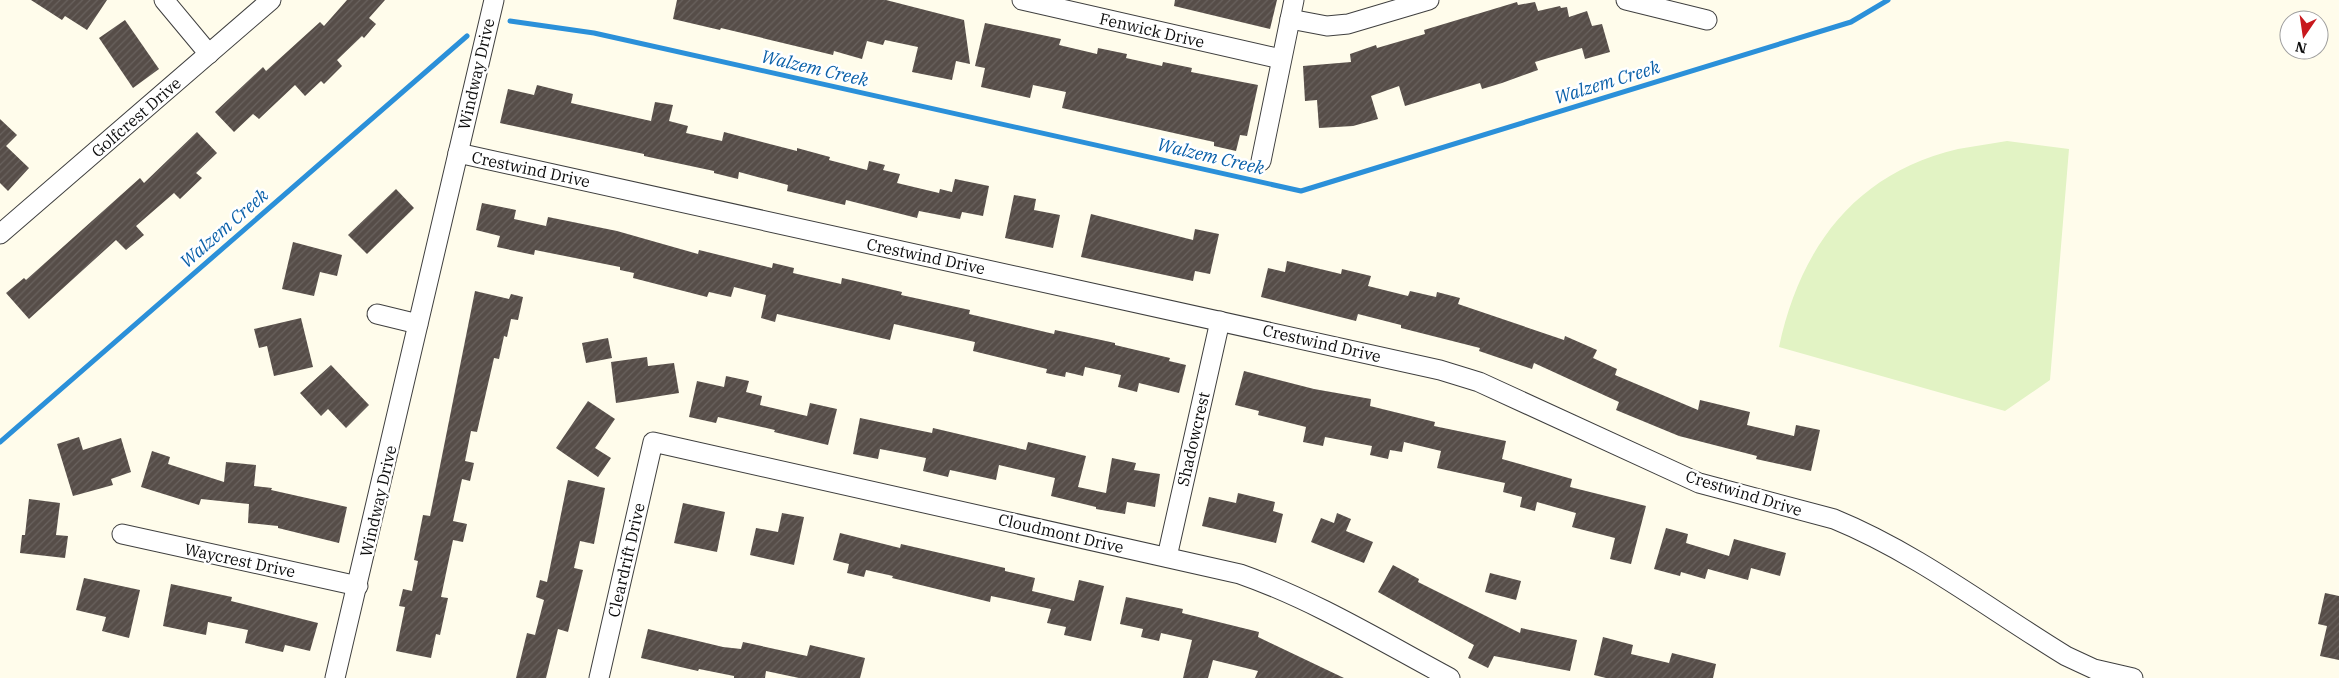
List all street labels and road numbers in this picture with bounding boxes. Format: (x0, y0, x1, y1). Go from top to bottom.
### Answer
street label: Fenwick Drive (1098, 8, 1206, 52)
street label: Windway Drive (453, 16, 499, 132)
street label: Golfcrest Drive (87, 73, 185, 161)
street label: Crestwind Drive (470, 147, 592, 191)
street label: Crestwind Drive (865, 234, 987, 278)
street label: Crestwind Drive (1261, 320, 1383, 366)
street label: Shadowcrest (1172, 389, 1214, 488)
street label: Windway Drive (355, 443, 401, 559)
street label: Crestwind Drive (1683, 466, 1805, 520)
street label: Cleardrift Drive (603, 501, 649, 619)
street label: Cloudmont Drive (996, 509, 1126, 557)
street label: Waycrest Drive (183, 538, 297, 582)

